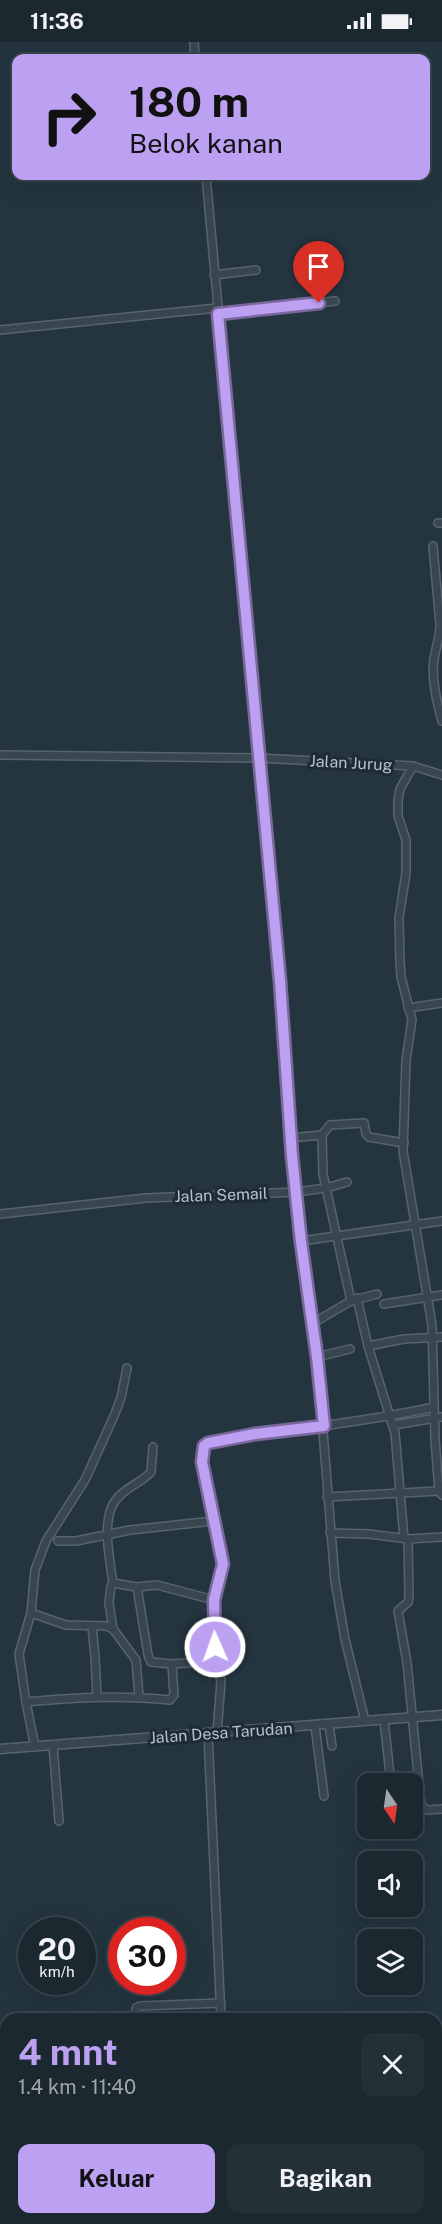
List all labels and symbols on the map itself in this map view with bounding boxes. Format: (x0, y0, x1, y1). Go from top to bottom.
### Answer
pin (293, 241, 344, 303)
street label: Jalan Jurug (309, 751, 393, 775)
street label: Jalan Semail (174, 1184, 268, 1206)
position arrow (183, 1615, 247, 1679)
street label: Jalan Desa Tarudan (149, 1719, 293, 1747)
north arrow (357, 1773, 423, 1839)
speed limit sign: 30 (108, 1917, 186, 1995)

